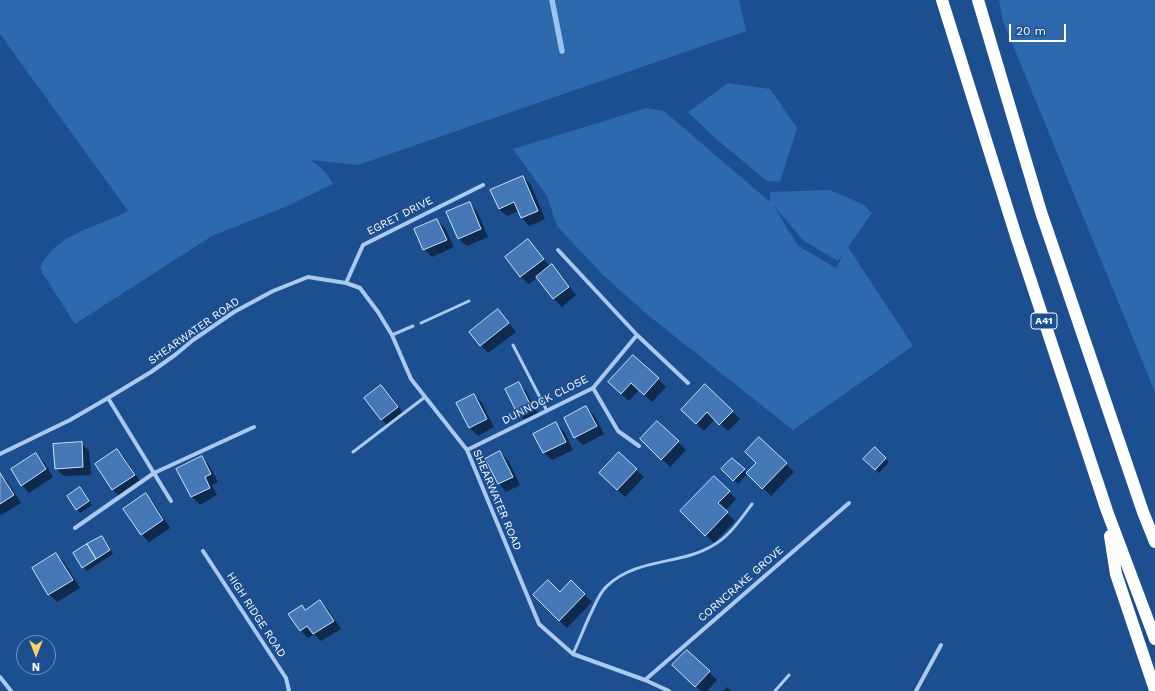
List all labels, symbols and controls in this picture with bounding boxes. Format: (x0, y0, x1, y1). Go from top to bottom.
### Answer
scale bar (1011, 16, 1068, 42)
text: 20 m (1016, 24, 1046, 38)
street label: EGRET DRIVE (365, 194, 435, 238)
street label: SHEARWATER ROAD (146, 295, 242, 367)
road number: A41 (1031, 313, 1057, 329)
street label: DUNNOCK CLOSE (500, 373, 590, 427)
street label: SHEARWATER ROAD (470, 448, 524, 552)
street label: CORNCRAKE GROVE (696, 543, 786, 625)
street label: HIGH RIDGE ROAD (224, 570, 288, 660)
north arrow (16, 635, 56, 675)
text: N (32, 660, 40, 673)

